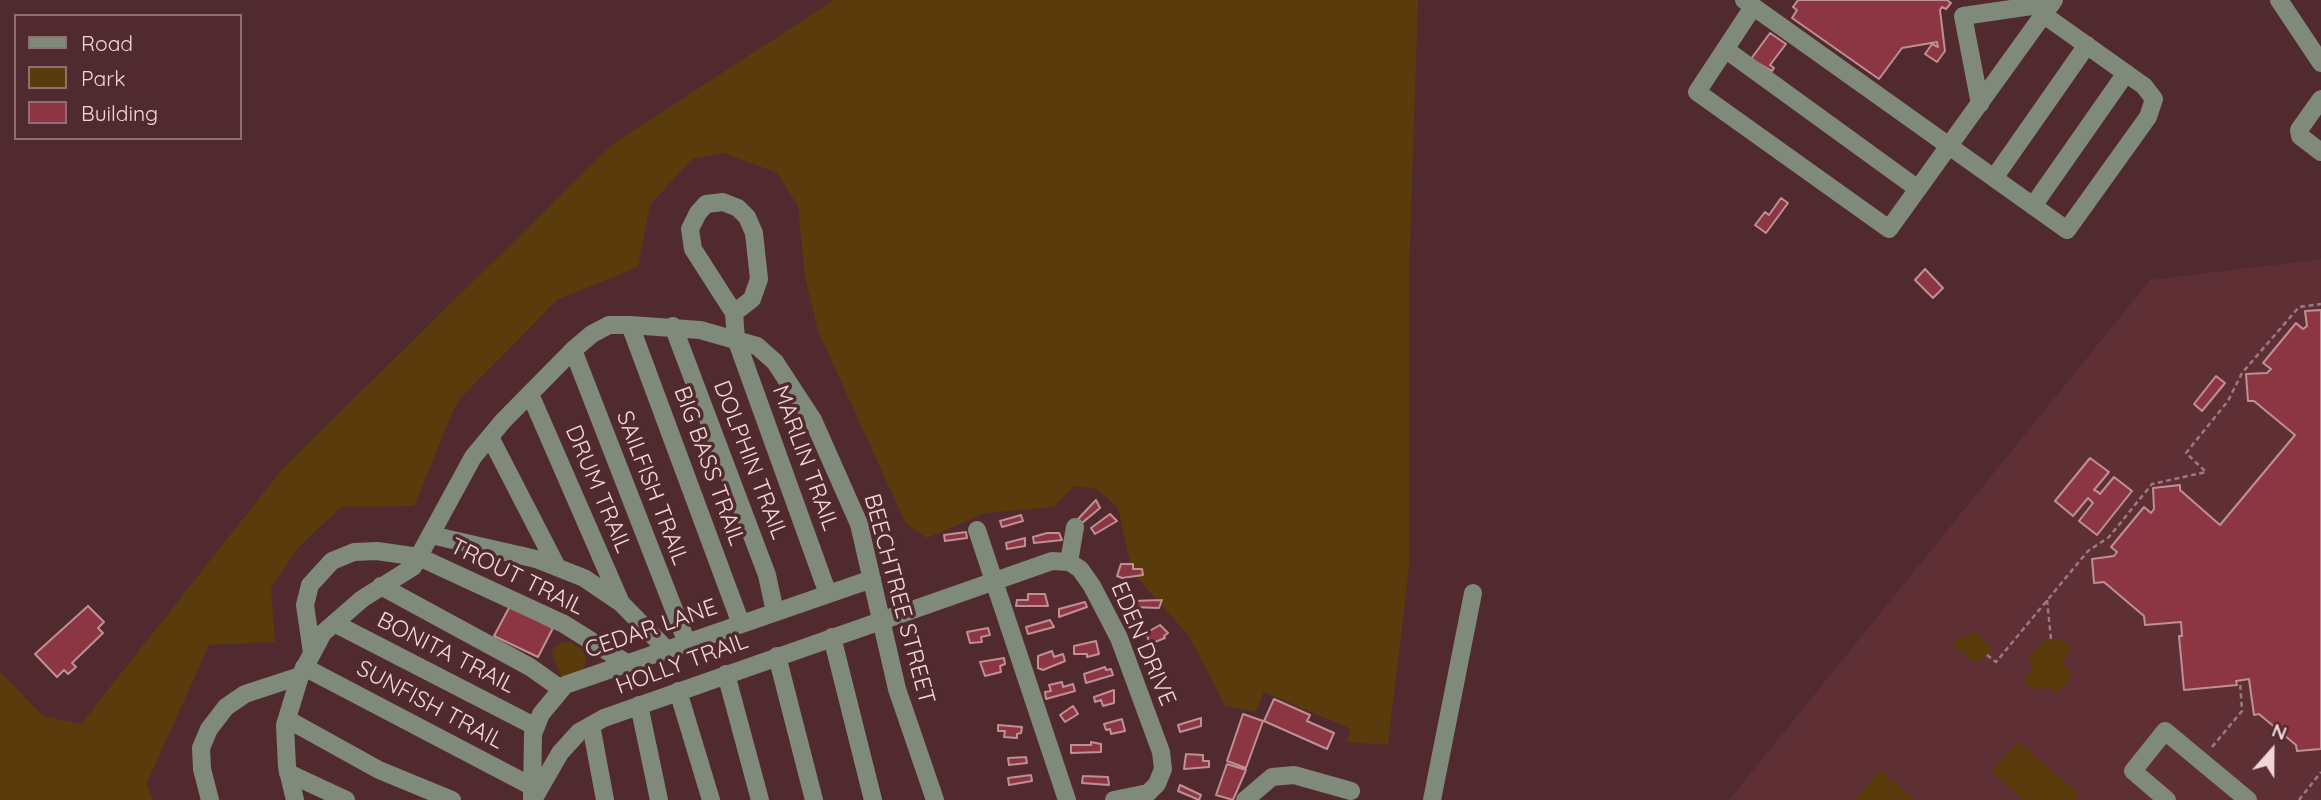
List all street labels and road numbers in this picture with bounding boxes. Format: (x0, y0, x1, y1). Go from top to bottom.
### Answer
street label: DOLPHIN TRAIL (707, 377, 793, 543)
street label: MARLIN TRAIL (766, 382, 844, 534)
street label: BIG BASS TRAIL (667, 383, 751, 549)
street label: SAILFISH TRAIL (610, 407, 694, 569)
street label: DRUM TRAIL (559, 421, 637, 557)
street label: BEECHTREE STREET (858, 491, 940, 707)
street label: TROUT TRAIL (446, 533, 588, 621)
street label: EDEN DRIVE (1105, 578, 1181, 710)
street label: CEDAR LANE (581, 593, 721, 665)
street label: BONITA TRAIL (372, 606, 520, 700)
street label: HOLLY TRAIL (612, 627, 752, 701)
street label: SUNFISH TRAIL (352, 655, 508, 755)

